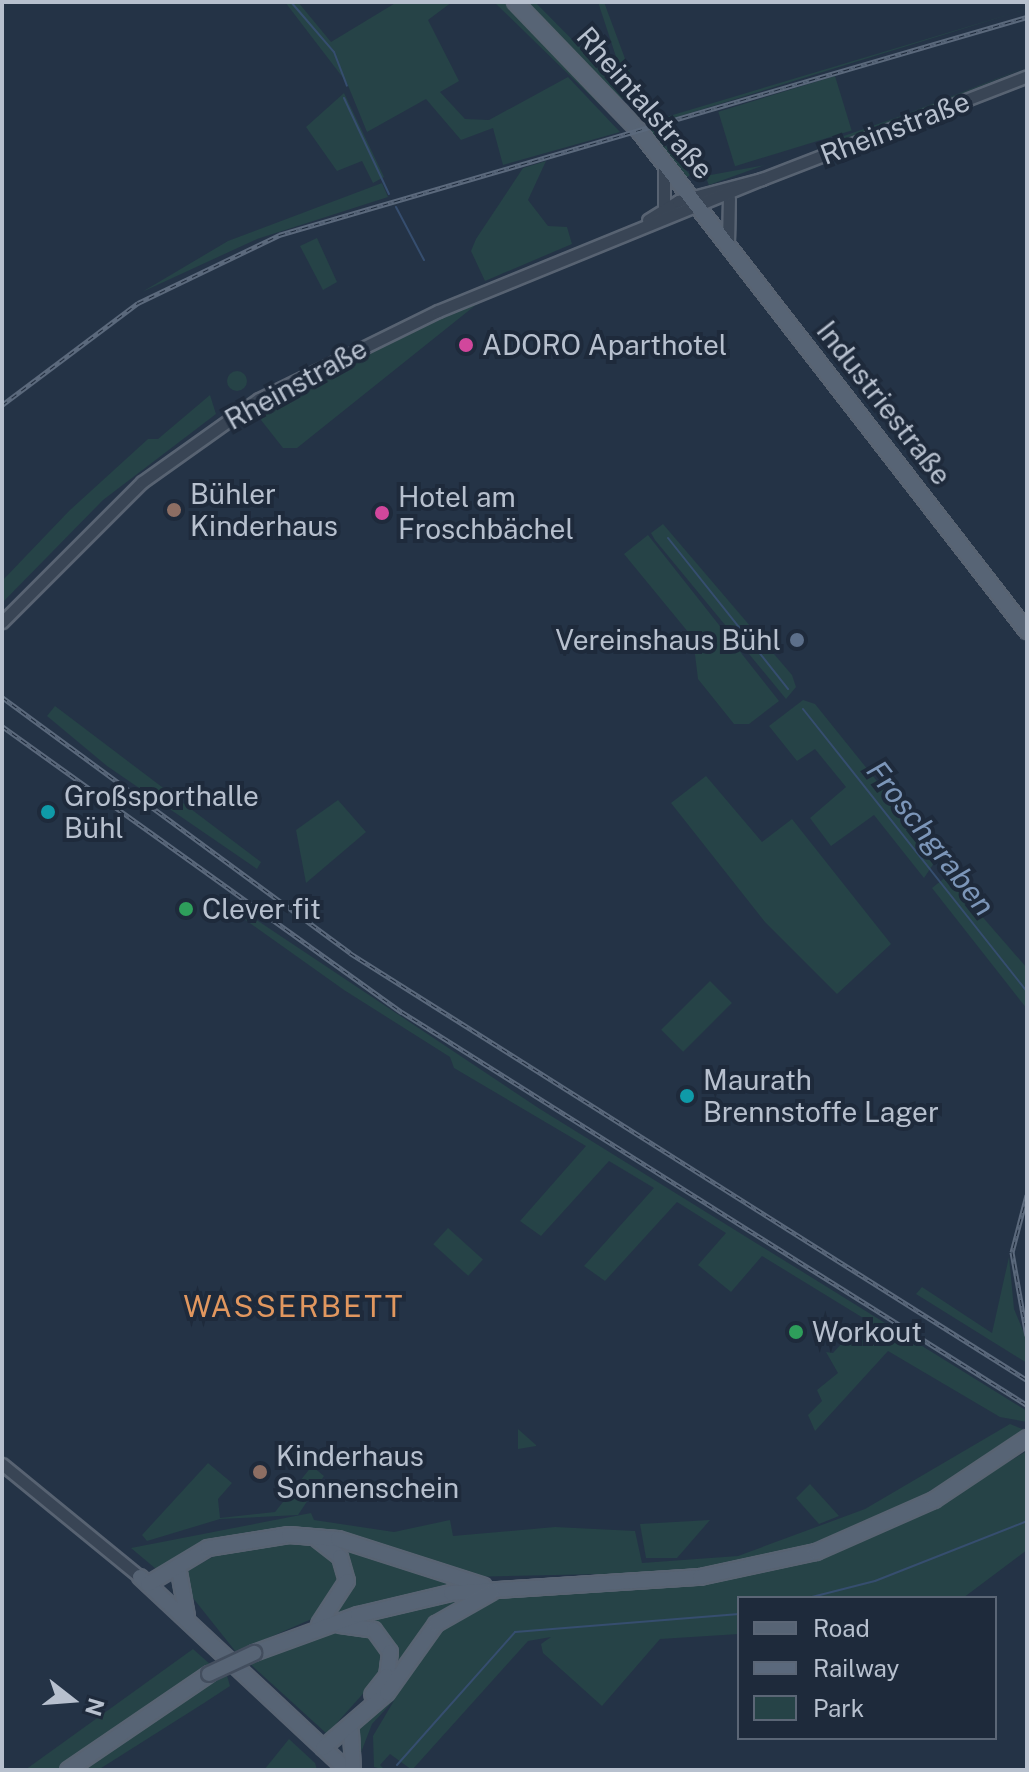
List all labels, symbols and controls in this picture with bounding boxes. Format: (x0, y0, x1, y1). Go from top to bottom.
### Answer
street label: Rheintalstraße (570, 20, 720, 186)
street label: Rheinstraße (816, 84, 974, 172)
street label: Industriestraße (810, 314, 958, 492)
place label: ADORO Aparthotel (482, 328, 727, 362)
street label: Rheinstraße (219, 331, 373, 437)
marker: ADORO Aparthotel (457, 336, 475, 354)
place label: Bühler Kinderhaus (190, 477, 338, 543)
place label: Hotel am Froschbächel (398, 480, 574, 546)
marker: Bühler Kinderhaus (165, 501, 183, 519)
marker: Hotel am Froschbächel (373, 504, 391, 522)
place label: Vereinshaus Bühl (555, 623, 781, 657)
marker: Vereinshaus Bühl (788, 631, 806, 649)
water label: Froschgraben (859, 753, 1003, 923)
place label: Großsporthalle Bühl (64, 779, 259, 845)
marker: Großsporthalle Bühl (39, 803, 57, 821)
place label: Clever fit (202, 892, 321, 926)
marker: Clever fit (177, 900, 195, 918)
place label: Maurath Brennstoffe Lager (703, 1063, 939, 1129)
marker: Maurath Brennstoffe Lager (678, 1087, 696, 1105)
district label: WASSERBETT (183, 1288, 405, 1324)
place label: Workout (812, 1315, 922, 1349)
marker: Workout (787, 1323, 805, 1341)
place label: Kinderhaus Sonnenschein (276, 1439, 459, 1505)
marker: Kinderhaus Sonnenschein (251, 1463, 269, 1481)
legend (737, 1596, 997, 1740)
text: Road (813, 1614, 870, 1642)
text: Railway (813, 1654, 899, 1682)
north arrow (32, 1660, 112, 1740)
text: Park (813, 1694, 864, 1722)
text: N (80, 1695, 110, 1719)

